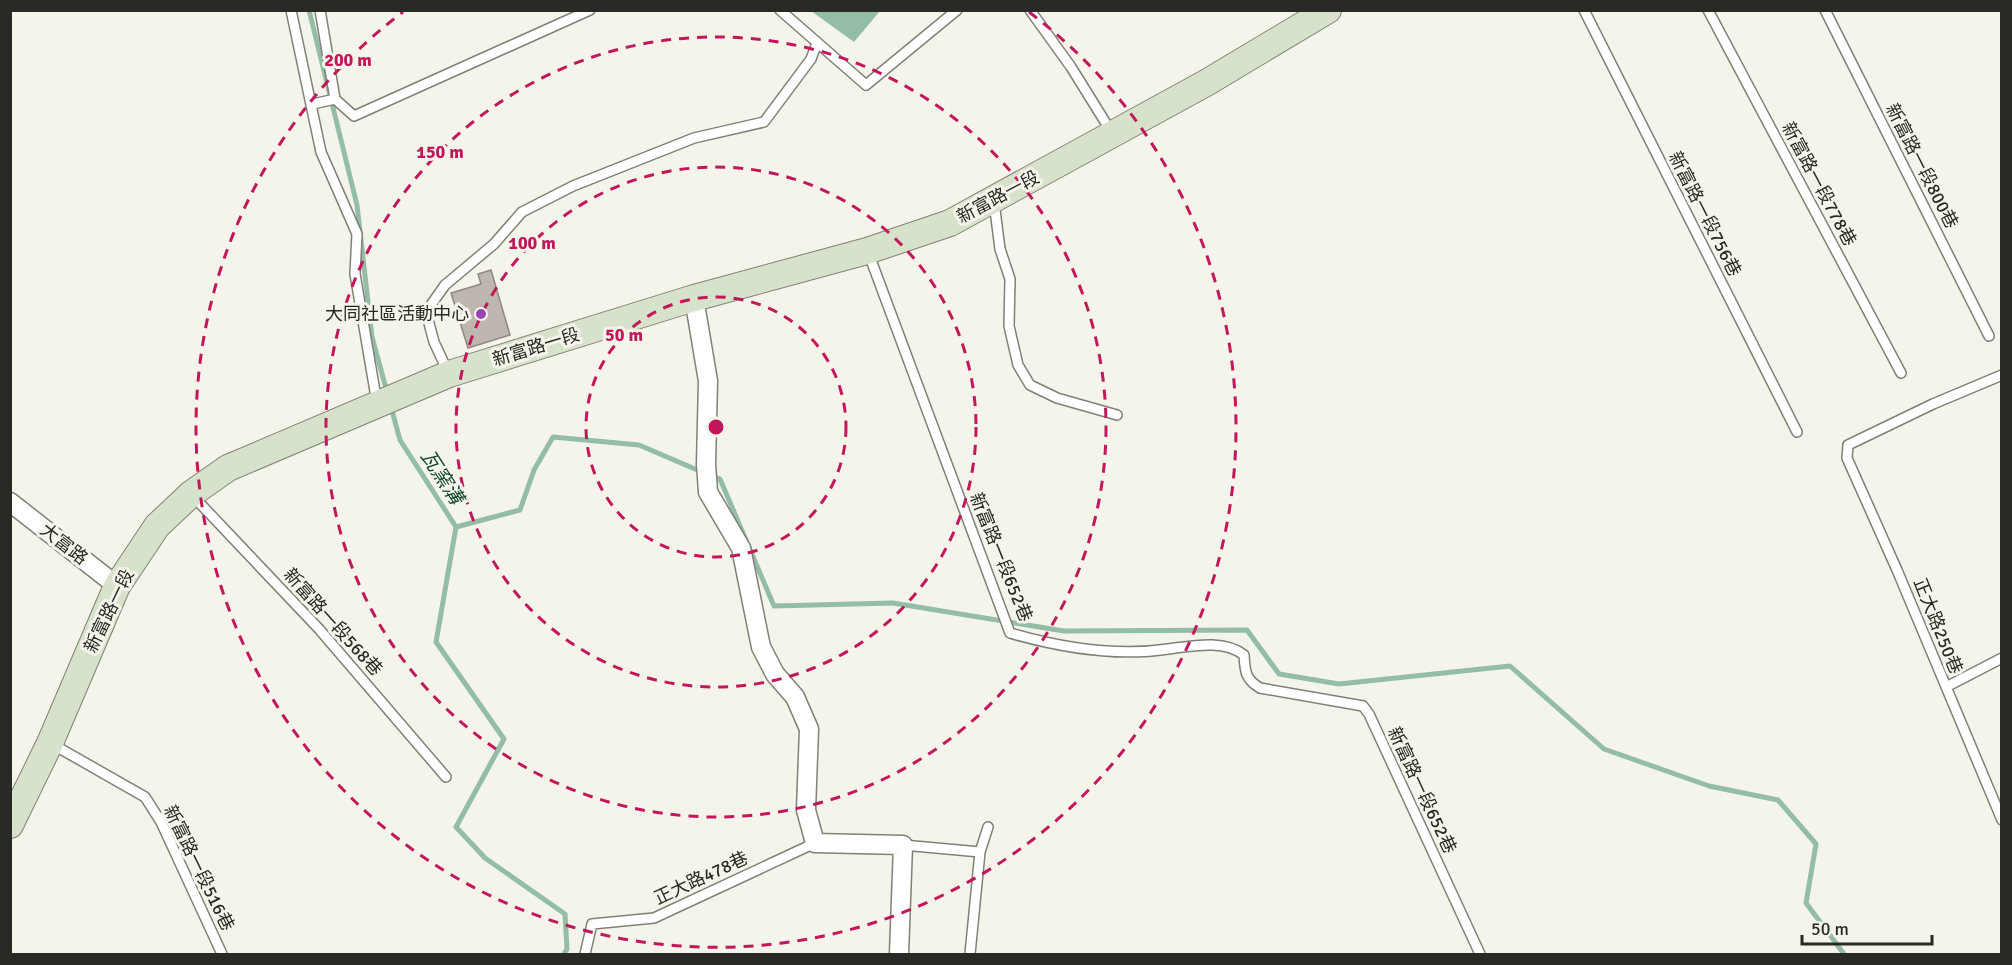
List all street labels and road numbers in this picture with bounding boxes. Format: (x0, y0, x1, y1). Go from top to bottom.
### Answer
street label: 新富路一段800巷 (1881, 100, 1963, 232)
street label: 新富路一段778巷 (1777, 118, 1861, 250)
street label: 新富路一段756巷 (1664, 148, 1746, 280)
street label: 新富路一段 (953, 166, 1043, 228)
street label: 新富路一段 (490, 323, 582, 371)
street label: 新富路一段652巷 (965, 489, 1037, 625)
street label: 大富路 (36, 519, 92, 569)
street label: 新富路一段568巷 (279, 564, 387, 680)
street label: 新富路一段 (79, 566, 139, 656)
street label: 正大路250巷 (1909, 575, 1967, 677)
street label: 新富路一段652巷 (1383, 723, 1461, 857)
street label: 新富路一段516巷 (159, 802, 239, 934)
street label: 正大路478巷 (651, 847, 751, 909)

